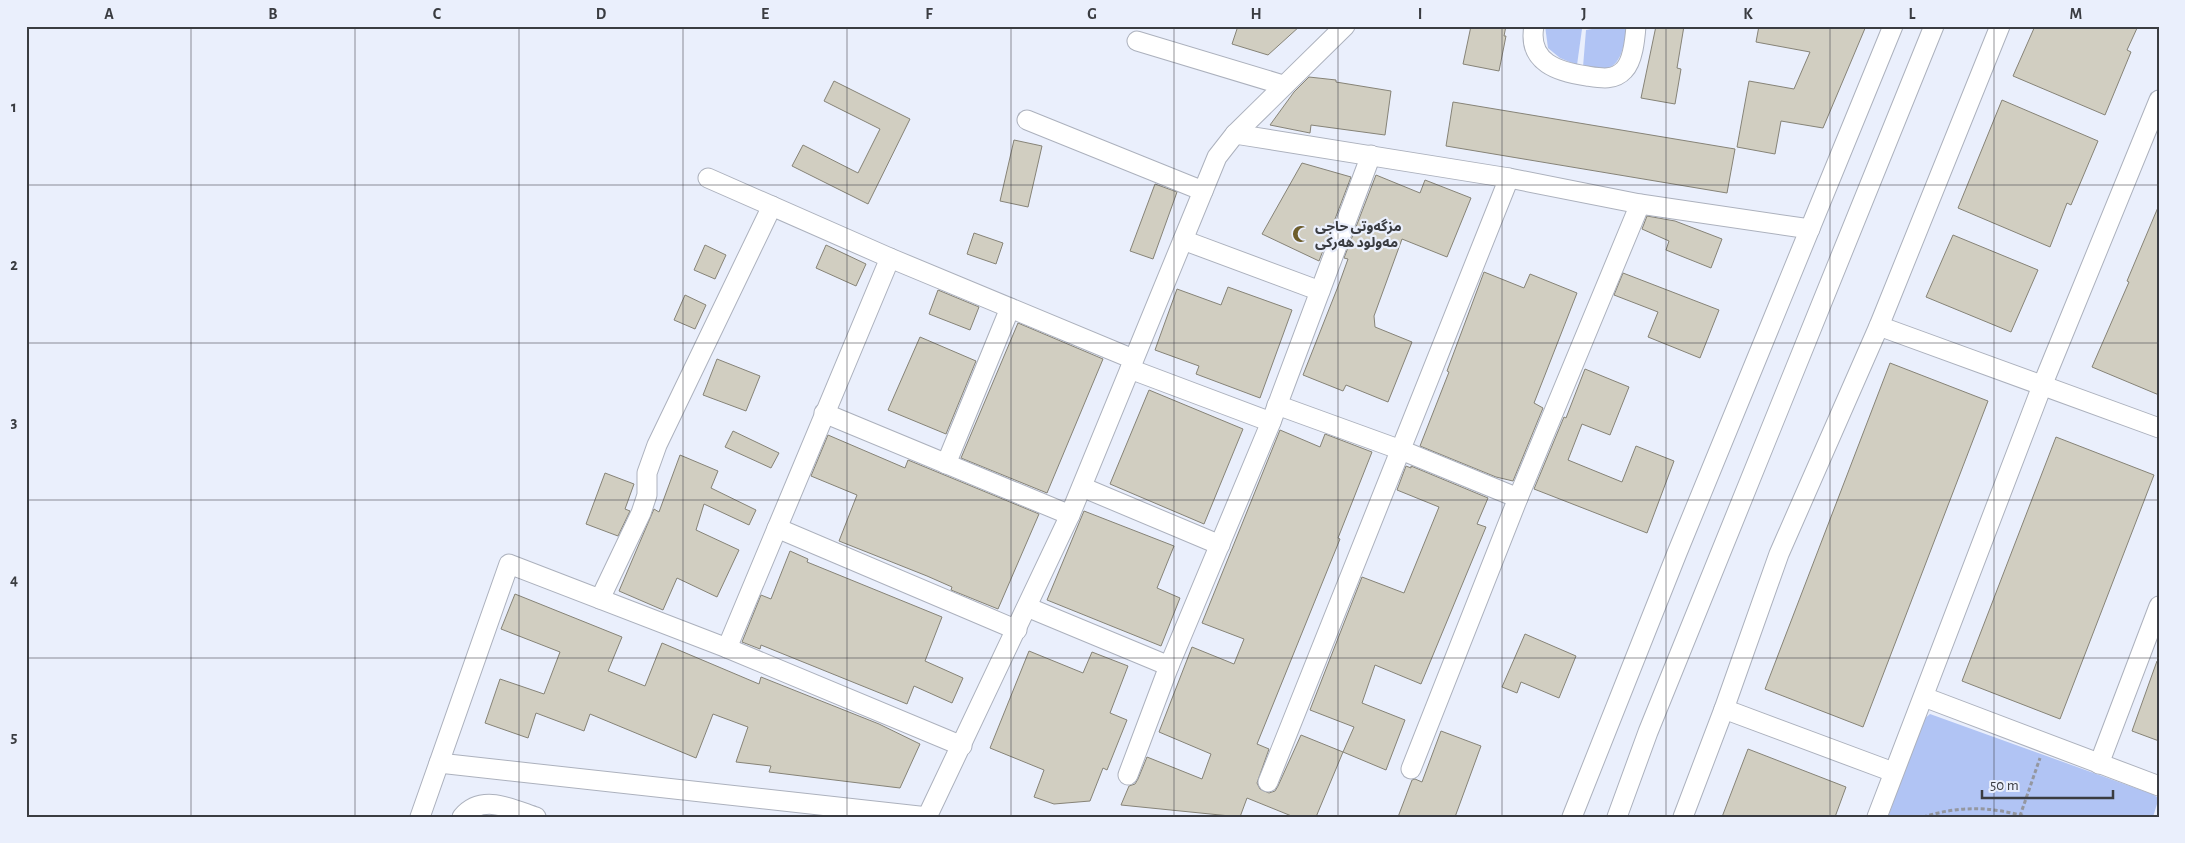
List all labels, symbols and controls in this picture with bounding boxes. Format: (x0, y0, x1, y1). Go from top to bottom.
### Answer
text: A (104, 6, 114, 22)
text: B (268, 6, 278, 22)
text: C (433, 6, 442, 22)
text: D (596, 6, 607, 22)
text: E (761, 6, 769, 22)
text: F (925, 6, 933, 22)
text: G (1087, 6, 1097, 22)
text: H (1250, 6, 1262, 22)
text: I (1418, 6, 1422, 22)
text: J (1581, 6, 1587, 22)
text: K (1743, 6, 1753, 22)
text: L (1909, 6, 1916, 22)
text: M (2070, 6, 2082, 22)
text: 1 (11, 99, 17, 115)
place label: مزگەوتی حاجی مەولود هەرکی (1315, 218, 1402, 251)
mosque icon: مزگەوتی حاجی مەولود هەرکی (1291, 224, 1311, 244)
text: 2 (10, 257, 18, 273)
text: 3 (11, 414, 18, 430)
text: 4 (10, 572, 18, 588)
text: 5 (11, 729, 18, 745)
scale bar (1982, 768, 2114, 800)
text: 50 m (1990, 778, 2019, 793)

